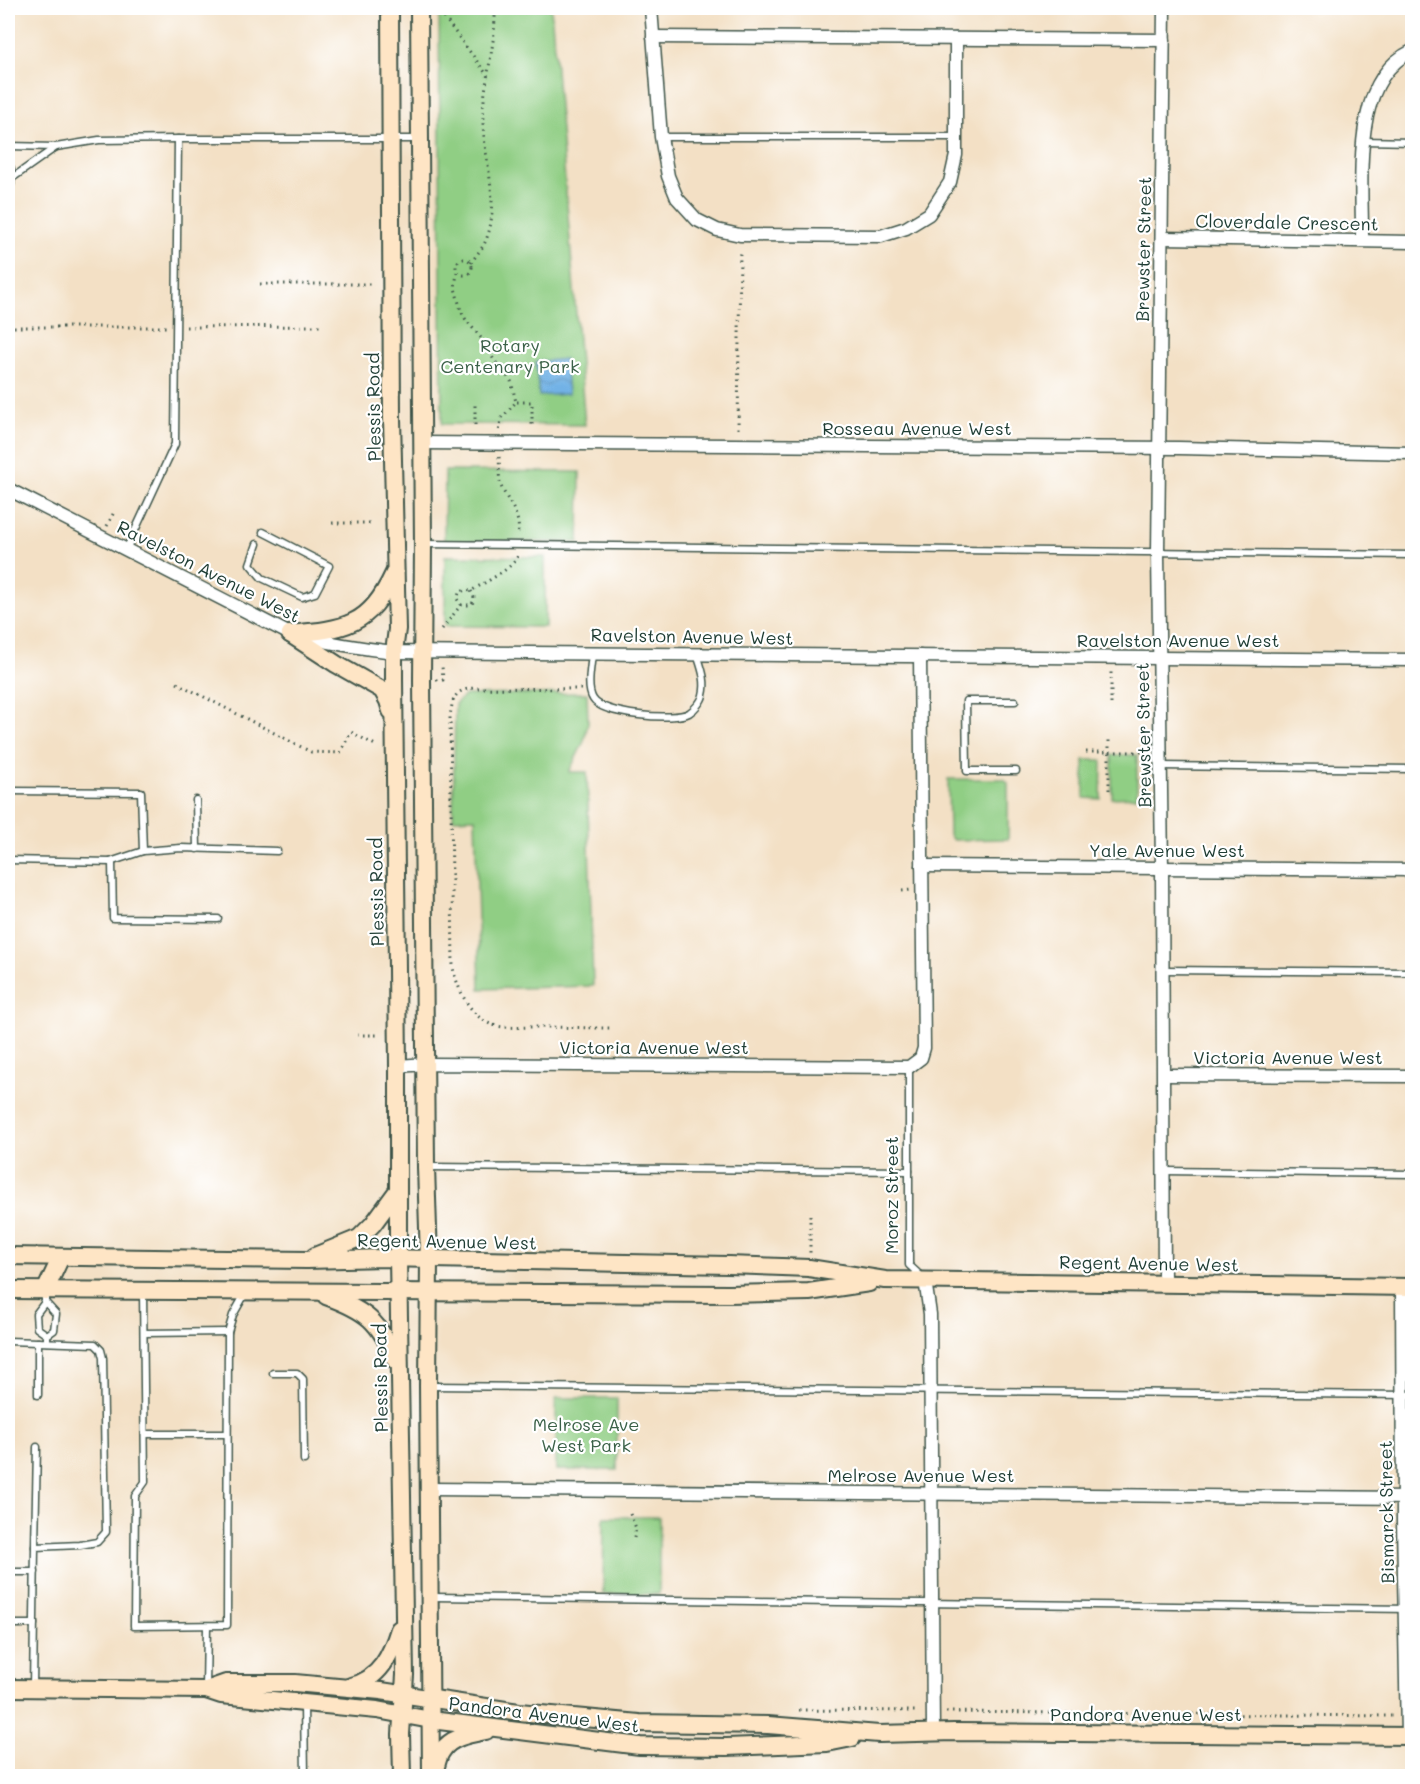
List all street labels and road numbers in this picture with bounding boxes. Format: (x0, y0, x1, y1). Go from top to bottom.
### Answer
street label: Brewster Street (1130, 176, 1156, 322)
street label: Cloverdale Crescent (1195, 208, 1379, 236)
street label: Plessis Road (360, 352, 386, 462)
street label: Rosseau Avenue West (822, 416, 1012, 440)
street label: Ravelston Avenue West (113, 514, 305, 628)
street label: Ravelston Avenue West (590, 622, 794, 650)
street label: Ravelston Avenue West (1077, 628, 1279, 652)
street label: Brewster Street (1130, 662, 1156, 808)
street label: Plessis Road (363, 837, 389, 947)
street label: Yale Avenue West (1089, 838, 1245, 862)
street label: Victoria Avenue West (559, 1035, 749, 1059)
street label: Victoria Avenue West (1193, 1045, 1383, 1069)
street label: Moroz Street (879, 1136, 903, 1254)
street label: Regent Avenue West (357, 1227, 537, 1255)
street label: Regent Avenue West (1059, 1249, 1239, 1277)
street label: Plessis Road (367, 1323, 393, 1433)
street label: Bismarck Street (1373, 1440, 1399, 1584)
street label: Melrose Avenue West (827, 1463, 1015, 1487)
street label: Pandora Avenue West (447, 1690, 641, 1738)
street label: Pandora Avenue West (1050, 1702, 1242, 1726)

